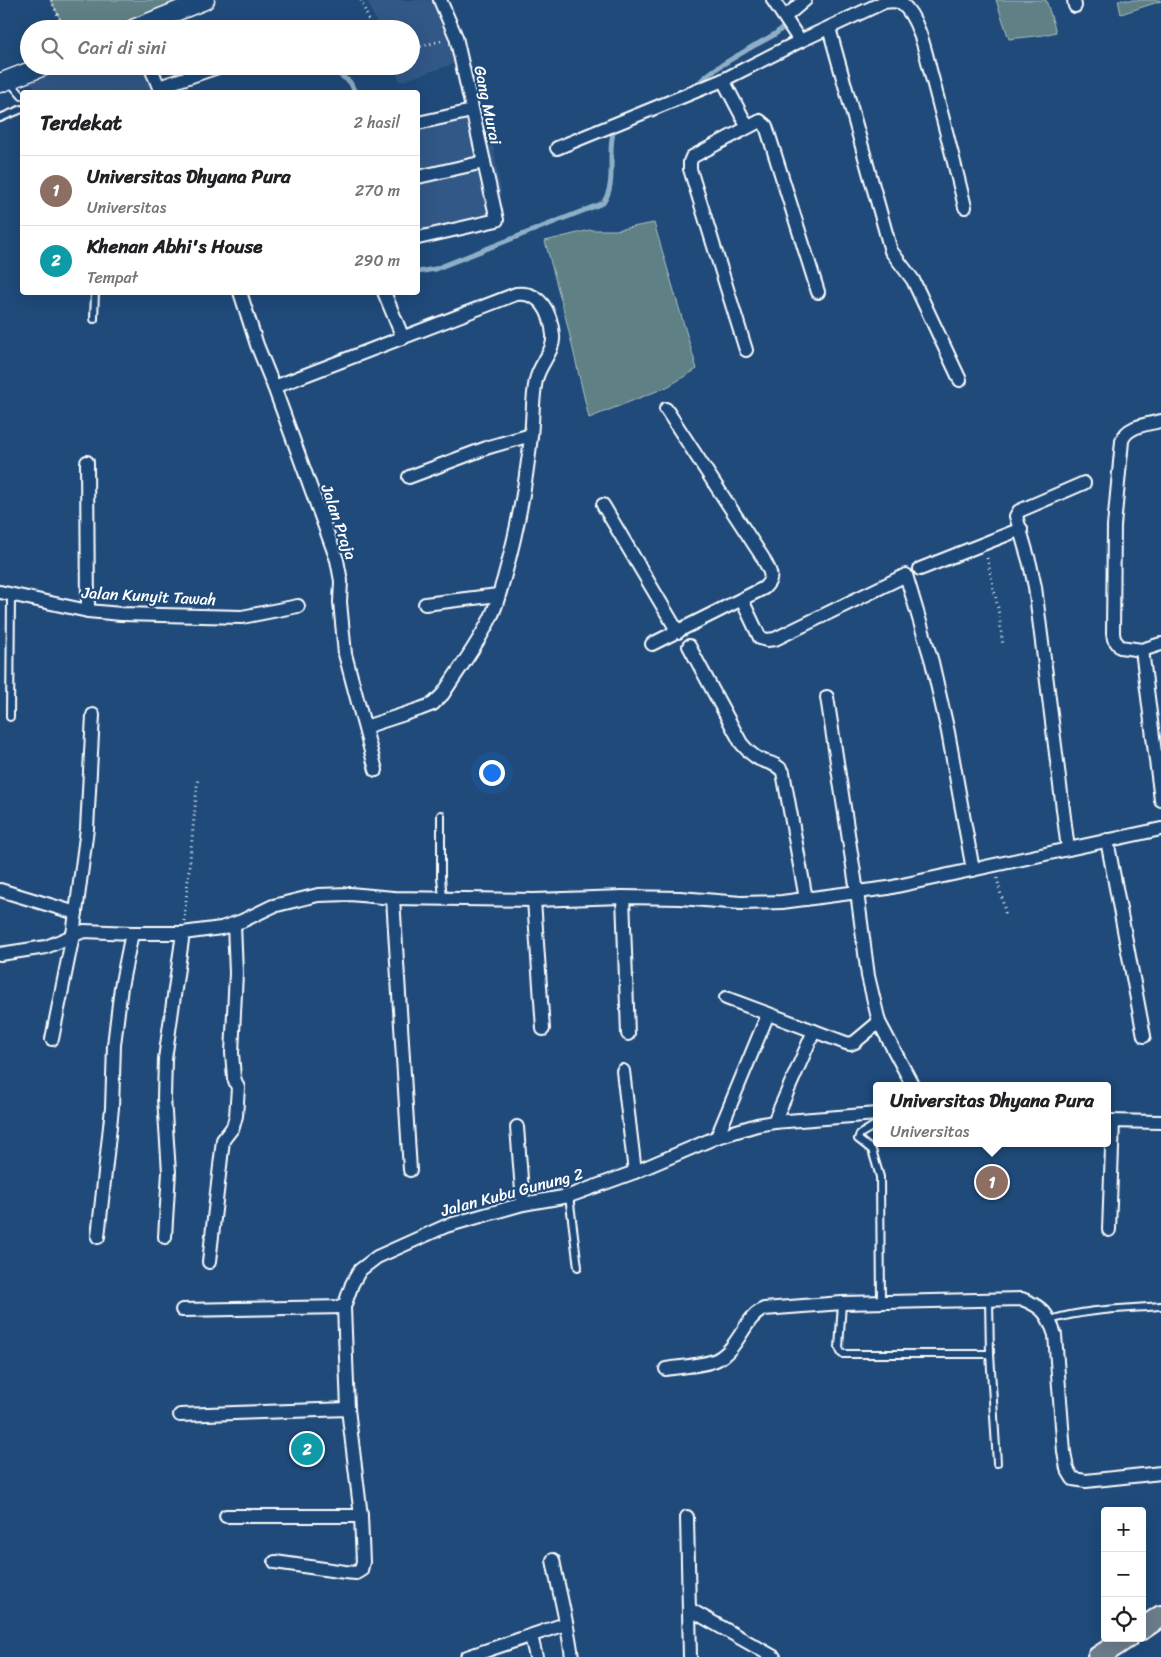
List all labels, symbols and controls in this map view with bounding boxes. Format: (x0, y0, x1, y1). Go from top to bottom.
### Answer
search box (20, 20, 420, 75)
text: Cari di sini (78, 31, 166, 64)
icon: search (38, 34, 66, 62)
street label: Gang Murai (465, 63, 511, 148)
text: Terdekat (40, 104, 122, 142)
text: 2 hasil (354, 108, 400, 137)
text: Universitas Dhyana Pura (87, 160, 291, 193)
text: 1 (53, 176, 59, 205)
text: 270 m (355, 176, 400, 205)
text: Universitas (87, 193, 166, 222)
text: Khenan Abhi's House (87, 230, 262, 263)
text: 2 (51, 246, 61, 275)
text: 290 m (354, 246, 400, 275)
text: Tempat (87, 263, 138, 292)
street label: Jalan Praja (312, 479, 365, 564)
street label: Jalan Kunyit Tawah (80, 578, 217, 614)
your location (479, 760, 505, 786)
popup (873, 1082, 1111, 1147)
text: Universitas Dhyana Pura (890, 1084, 1094, 1117)
text: Universitas (890, 1117, 969, 1146)
street label: Jalan Kubu Gunung 2 (437, 1159, 586, 1225)
pin: 1 (976, 1163, 1008, 1201)
pin: 2 (291, 1430, 323, 1468)
map controls (1101, 1507, 1146, 1642)
button: + (1101, 1507, 1146, 1552)
button: − (1101, 1552, 1146, 1597)
button: locate (1101, 1597, 1146, 1642)

